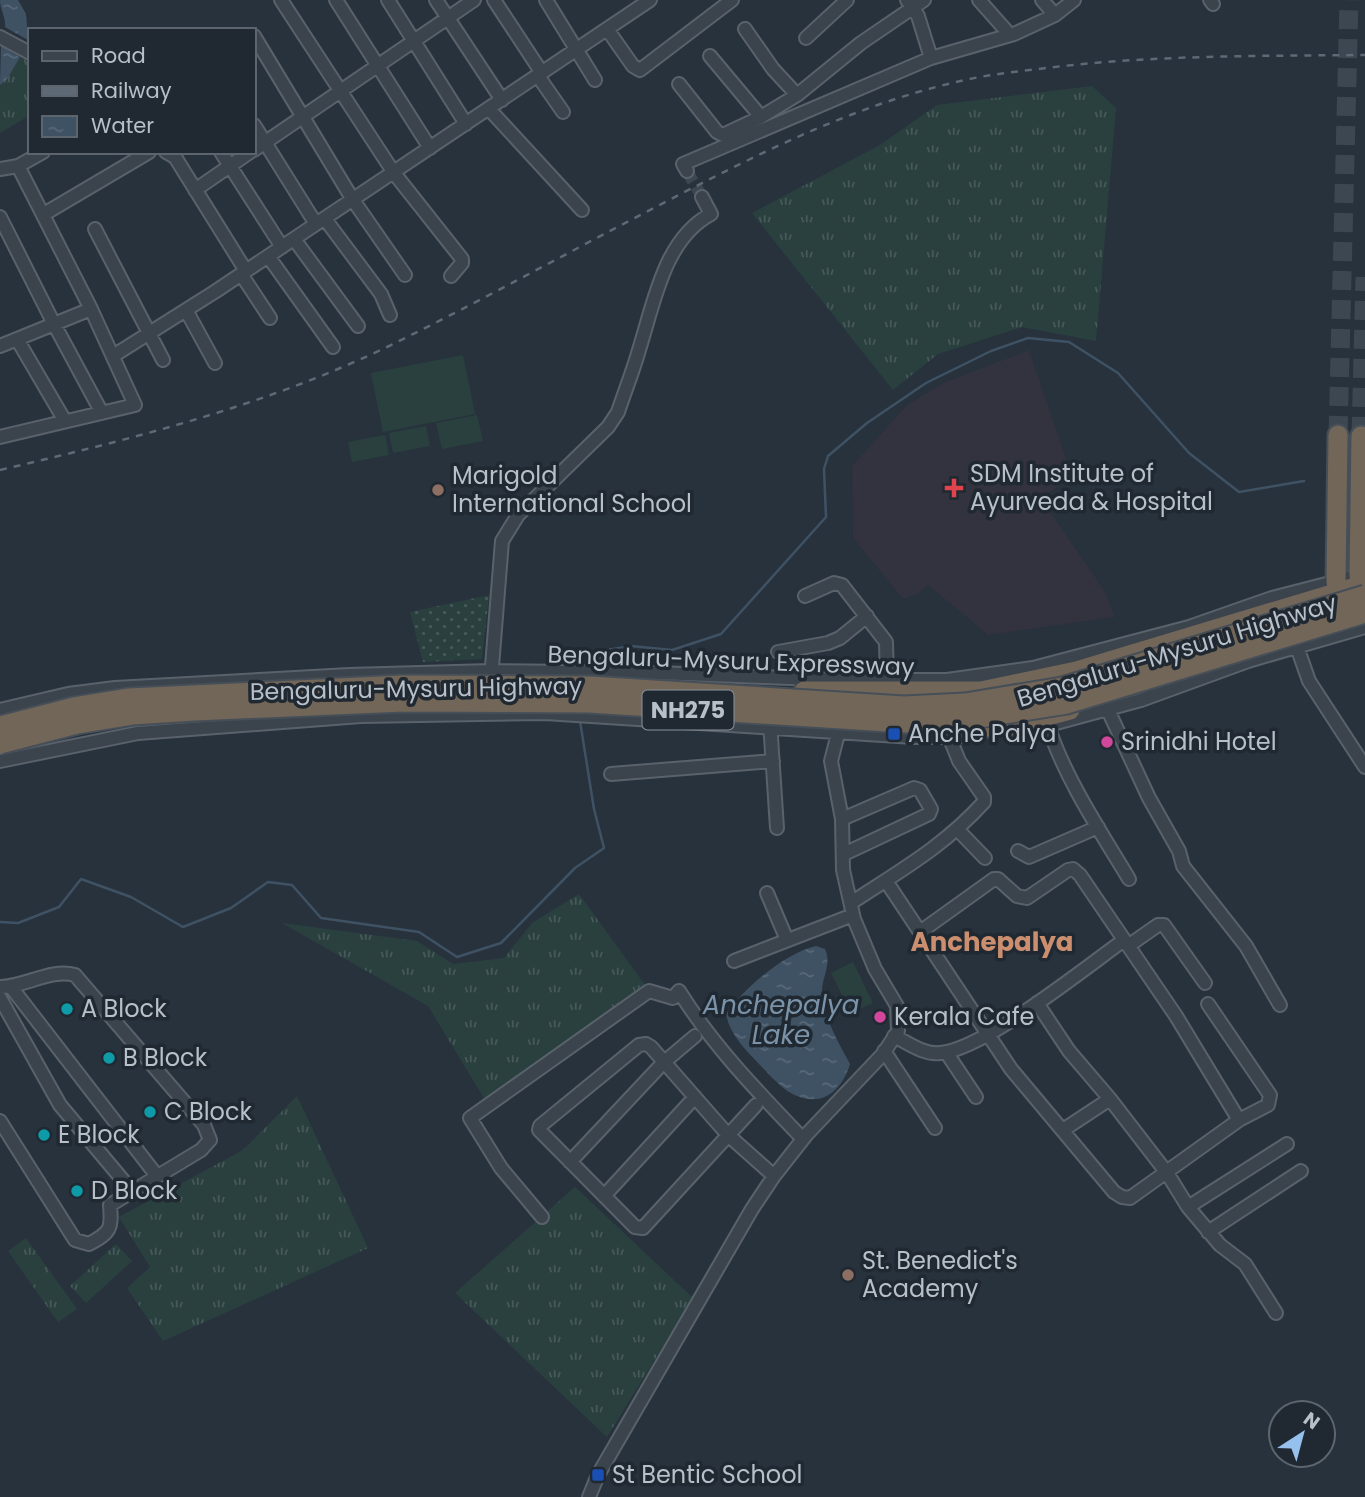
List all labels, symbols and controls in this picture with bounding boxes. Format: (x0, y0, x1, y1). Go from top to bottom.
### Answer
legend (28, 28, 256, 154)
text: Road (91, 41, 146, 70)
text: Railway (91, 76, 172, 105)
text: Water (91, 111, 154, 140)
place label: SDM Institute of Ayurveda & Hospital (970, 457, 1213, 518)
place label: Marigold International School (452, 459, 692, 520)
marker: SDM Institute of Ayurveda & Hospital (944, 478, 964, 498)
marker: Marigold International School (430, 482, 446, 498)
street label: Bengaluru-Mysuru Highway (1013, 586, 1341, 715)
street label: Bengaluru-Mysuru Expressway (547, 638, 916, 683)
street label: Bengaluru-Mysuru Highway (249, 669, 583, 708)
road number: NH275 (642, 690, 734, 730)
place label: Anche Palya (908, 717, 1057, 750)
place label: Srinidhi Hotel (1121, 725, 1277, 758)
marker: Anche Palya (886, 726, 902, 742)
marker: Srinidhi Hotel (1099, 734, 1115, 750)
district label: Anchepalya (910, 924, 1074, 960)
water label: Anchepalya Lake (702, 987, 859, 1053)
place label: A Block (81, 992, 167, 1025)
place label: Kerala Cafe (894, 1000, 1035, 1033)
marker: A Block (59, 1001, 75, 1017)
marker: Kerala Cafe (872, 1009, 888, 1025)
place label: B Block (123, 1041, 208, 1074)
marker: B Block (101, 1050, 117, 1066)
place label: C Block (164, 1095, 252, 1128)
marker: C Block (142, 1104, 158, 1120)
place label: E Block (58, 1118, 140, 1151)
marker: E Block (36, 1127, 52, 1143)
place label: D Block (91, 1174, 178, 1207)
marker: D Block (69, 1183, 85, 1199)
place label: St. Benedict's Academy (862, 1244, 1018, 1305)
marker: St. Benedict's Academy (840, 1267, 856, 1283)
north arrow (1267, 1399, 1337, 1469)
text: N (1298, 1406, 1325, 1436)
place label: St Bentic School (612, 1458, 802, 1491)
marker: St Bentic School (590, 1467, 606, 1483)

